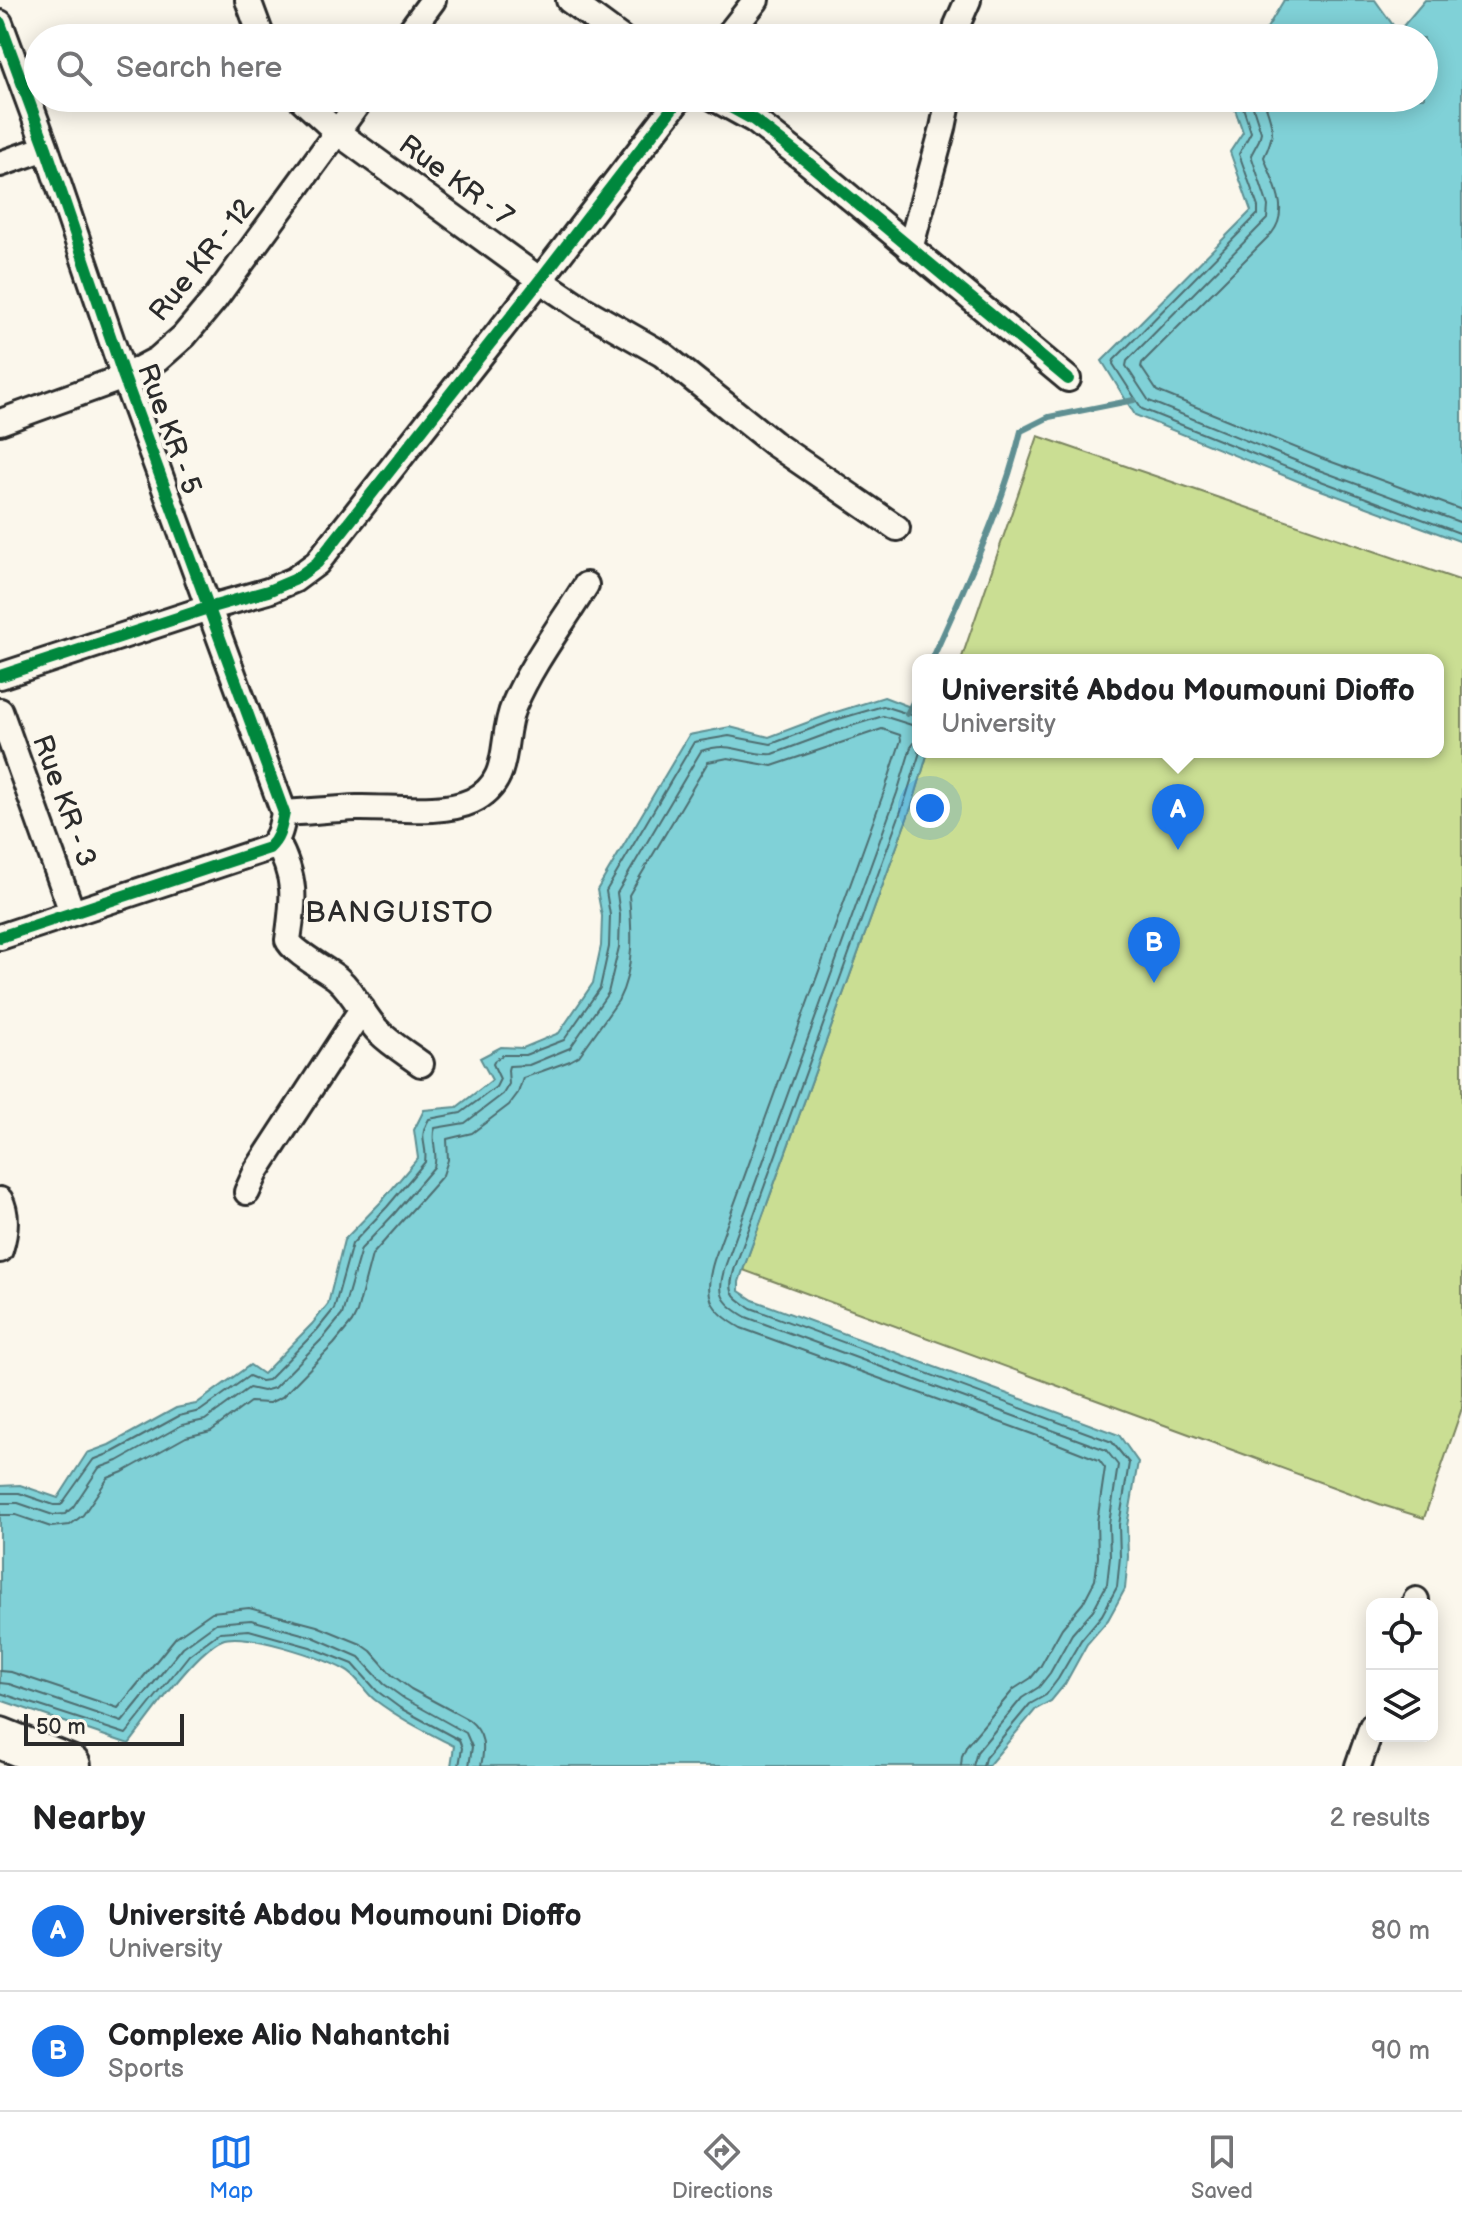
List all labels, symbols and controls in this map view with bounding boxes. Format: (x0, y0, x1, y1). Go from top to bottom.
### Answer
search box (24, 24, 1438, 112)
icon: search (52, 46, 96, 90)
text: Search here (116, 50, 282, 86)
street label: Rue KR - 7 (392, 128, 520, 234)
street label: Rue KR - 12 (143, 192, 262, 328)
street label: Rue KR - 5 (130, 359, 208, 499)
popup (912, 654, 1444, 758)
text: Université Abdou Moumouni Dioffo (941, 673, 1415, 709)
text: University (941, 709, 1056, 740)
street label: Rue KR - 3 (25, 731, 103, 871)
pin: A (1152, 784, 1204, 850)
your location (910, 788, 950, 828)
district label: BANGUISTO (305, 895, 495, 931)
pin: B (1128, 917, 1180, 983)
map controls (1366, 1598, 1438, 1742)
button: locate (1366, 1598, 1438, 1670)
button: layers (1366, 1670, 1438, 1742)
scale bar (24, 1710, 184, 1746)
text: 50 m (36, 1714, 86, 1741)
text: Nearby (32, 1798, 146, 1839)
text: 2 results (1330, 1803, 1430, 1834)
text: Université Abdou Moumouni Dioffo (108, 1898, 582, 1934)
text: A (50, 1916, 66, 1947)
text: 80 m (1371, 1916, 1430, 1947)
text: University (108, 1934, 223, 1965)
text: Complexe Alio Nahantchi (108, 2018, 450, 2054)
text: B (49, 2036, 67, 2067)
text: 90 m (1371, 2036, 1430, 2067)
text: Sports (108, 2054, 184, 2085)
tab: Map (209, 2130, 253, 2205)
tab: Directions (672, 2130, 773, 2205)
tab: Saved (1191, 2130, 1253, 2205)

